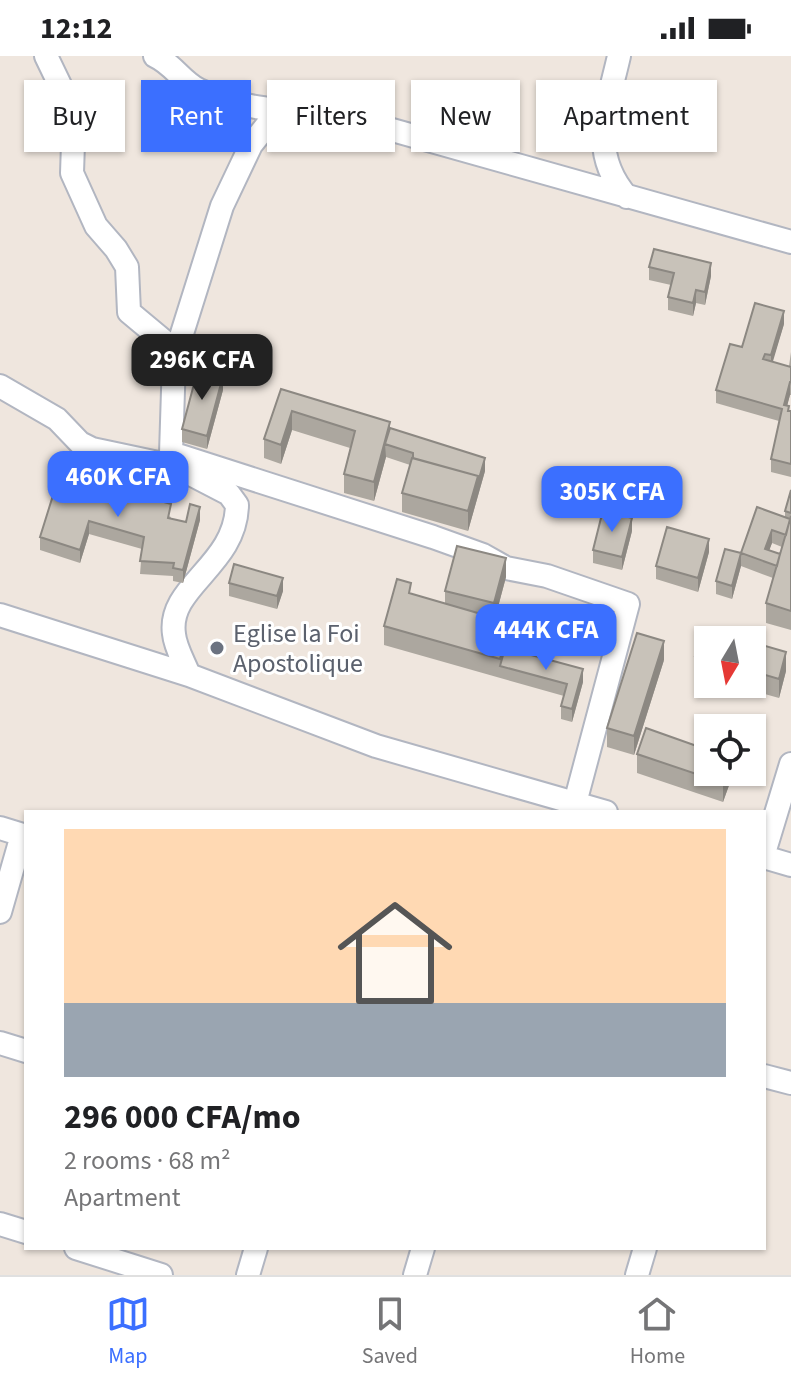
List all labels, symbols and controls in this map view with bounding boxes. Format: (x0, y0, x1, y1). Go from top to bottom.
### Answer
text: 12:12 (40, 7, 112, 50)
chip: Buy (24, 80, 125, 152)
chip: Rent (141, 80, 251, 152)
chip: Filters (267, 80, 395, 152)
chip: New (411, 80, 520, 152)
chip: Apartment (536, 80, 717, 152)
pin: 296K CFA (119, 334, 285, 402)
text: 296K CFA (150, 341, 254, 378)
pin: 460K CFA (35, 451, 201, 519)
text: 460K CFA (66, 458, 170, 495)
pin: 305K CFA (529, 466, 695, 534)
text: 305K CFA (560, 473, 664, 510)
pin: 444K CFA (463, 604, 629, 672)
text: 444K CFA (494, 611, 598, 648)
place label: Eglise la Foi Apostolique (233, 615, 363, 682)
north arrow (694, 626, 766, 698)
map controls (694, 626, 766, 786)
marker: Eglise la Foi Apostolique (208, 639, 226, 657)
button: locate (694, 714, 766, 786)
icon: home (323, 881, 467, 1025)
text: 296 000 CFA/mo (64, 1093, 301, 1142)
text: 2 rooms · 68 m² (64, 1142, 231, 1179)
text: Apartment (64, 1179, 181, 1216)
tab: Map (106, 1292, 150, 1372)
tab: Saved (362, 1292, 418, 1372)
tab: Home (630, 1292, 685, 1372)

